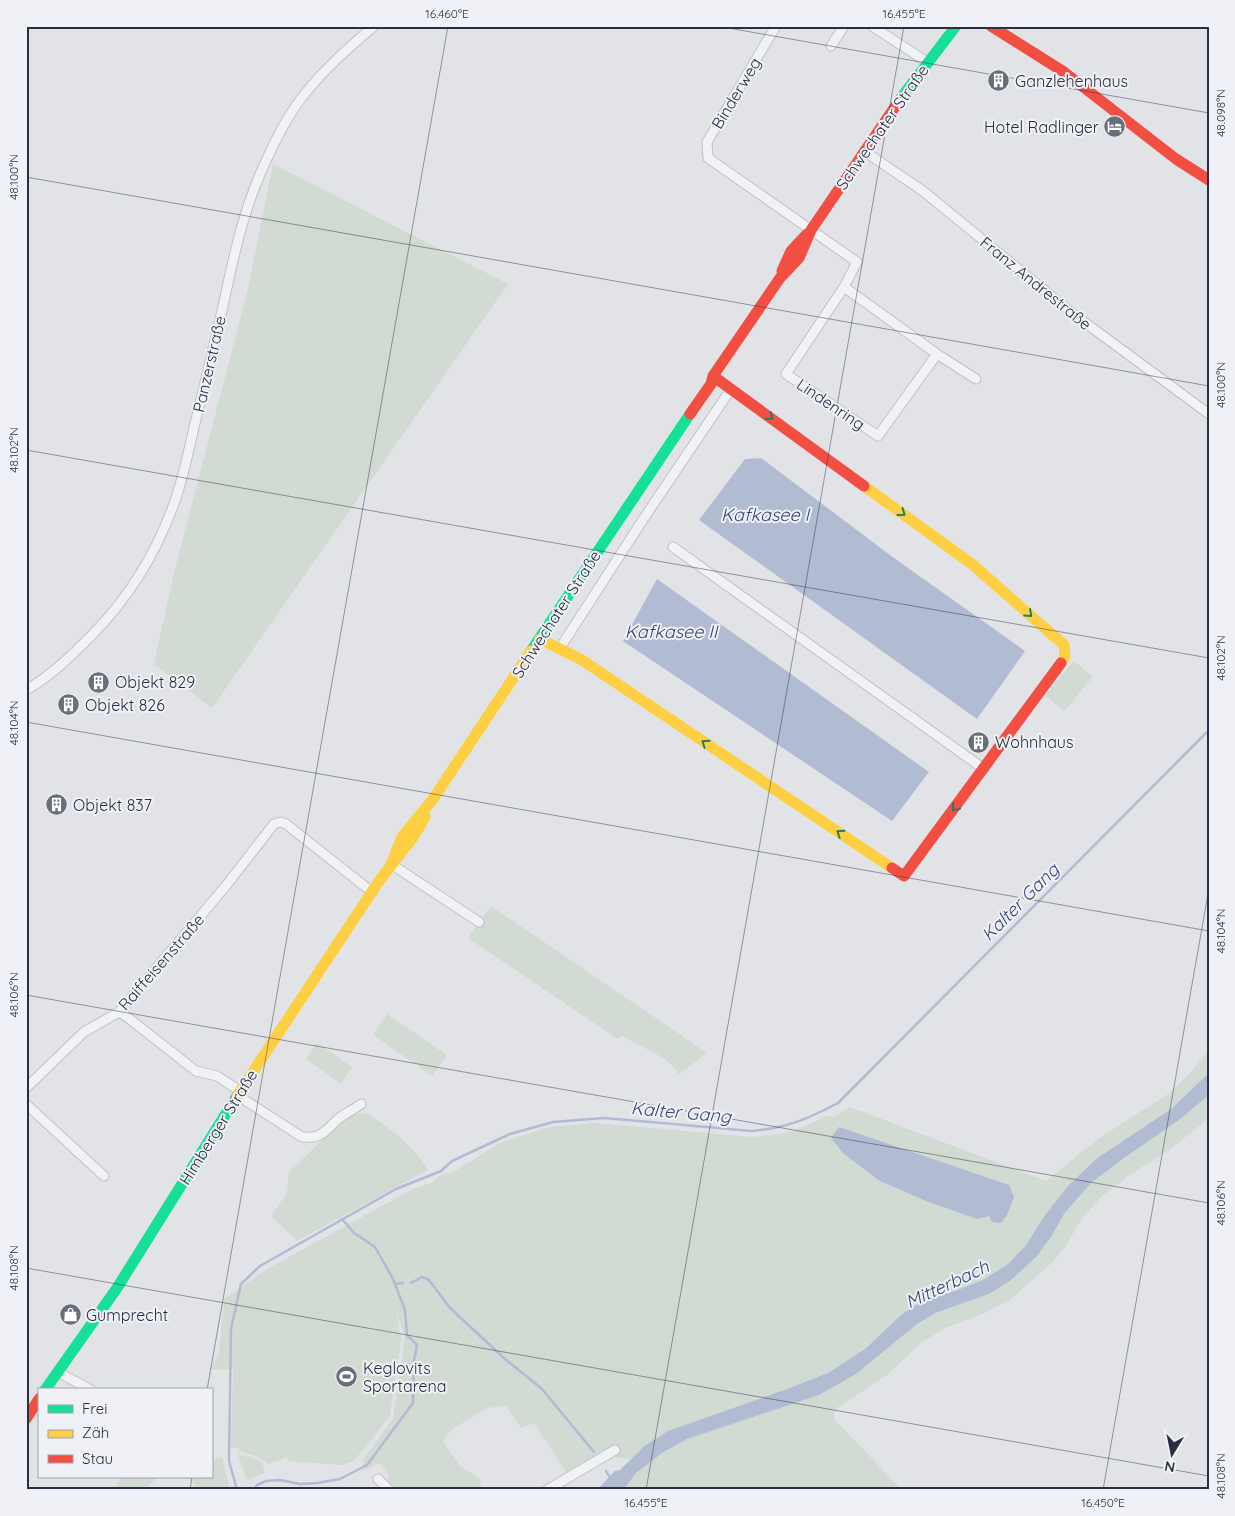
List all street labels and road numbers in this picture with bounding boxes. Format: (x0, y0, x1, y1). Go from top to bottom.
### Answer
street label: Binderweg (707, 54, 765, 132)
street label: Schwechater Straße (831, 61, 933, 193)
street label: Franz Andrestraße (976, 232, 1096, 334)
street label: Panzerstraße (188, 314, 230, 414)
street label: Lindenring (793, 374, 869, 434)
street label: Schwechater Straße (507, 546, 605, 682)
street label: Raiffeisenstraße (114, 910, 208, 1014)
street label: Himberger Straße (174, 1066, 262, 1188)

